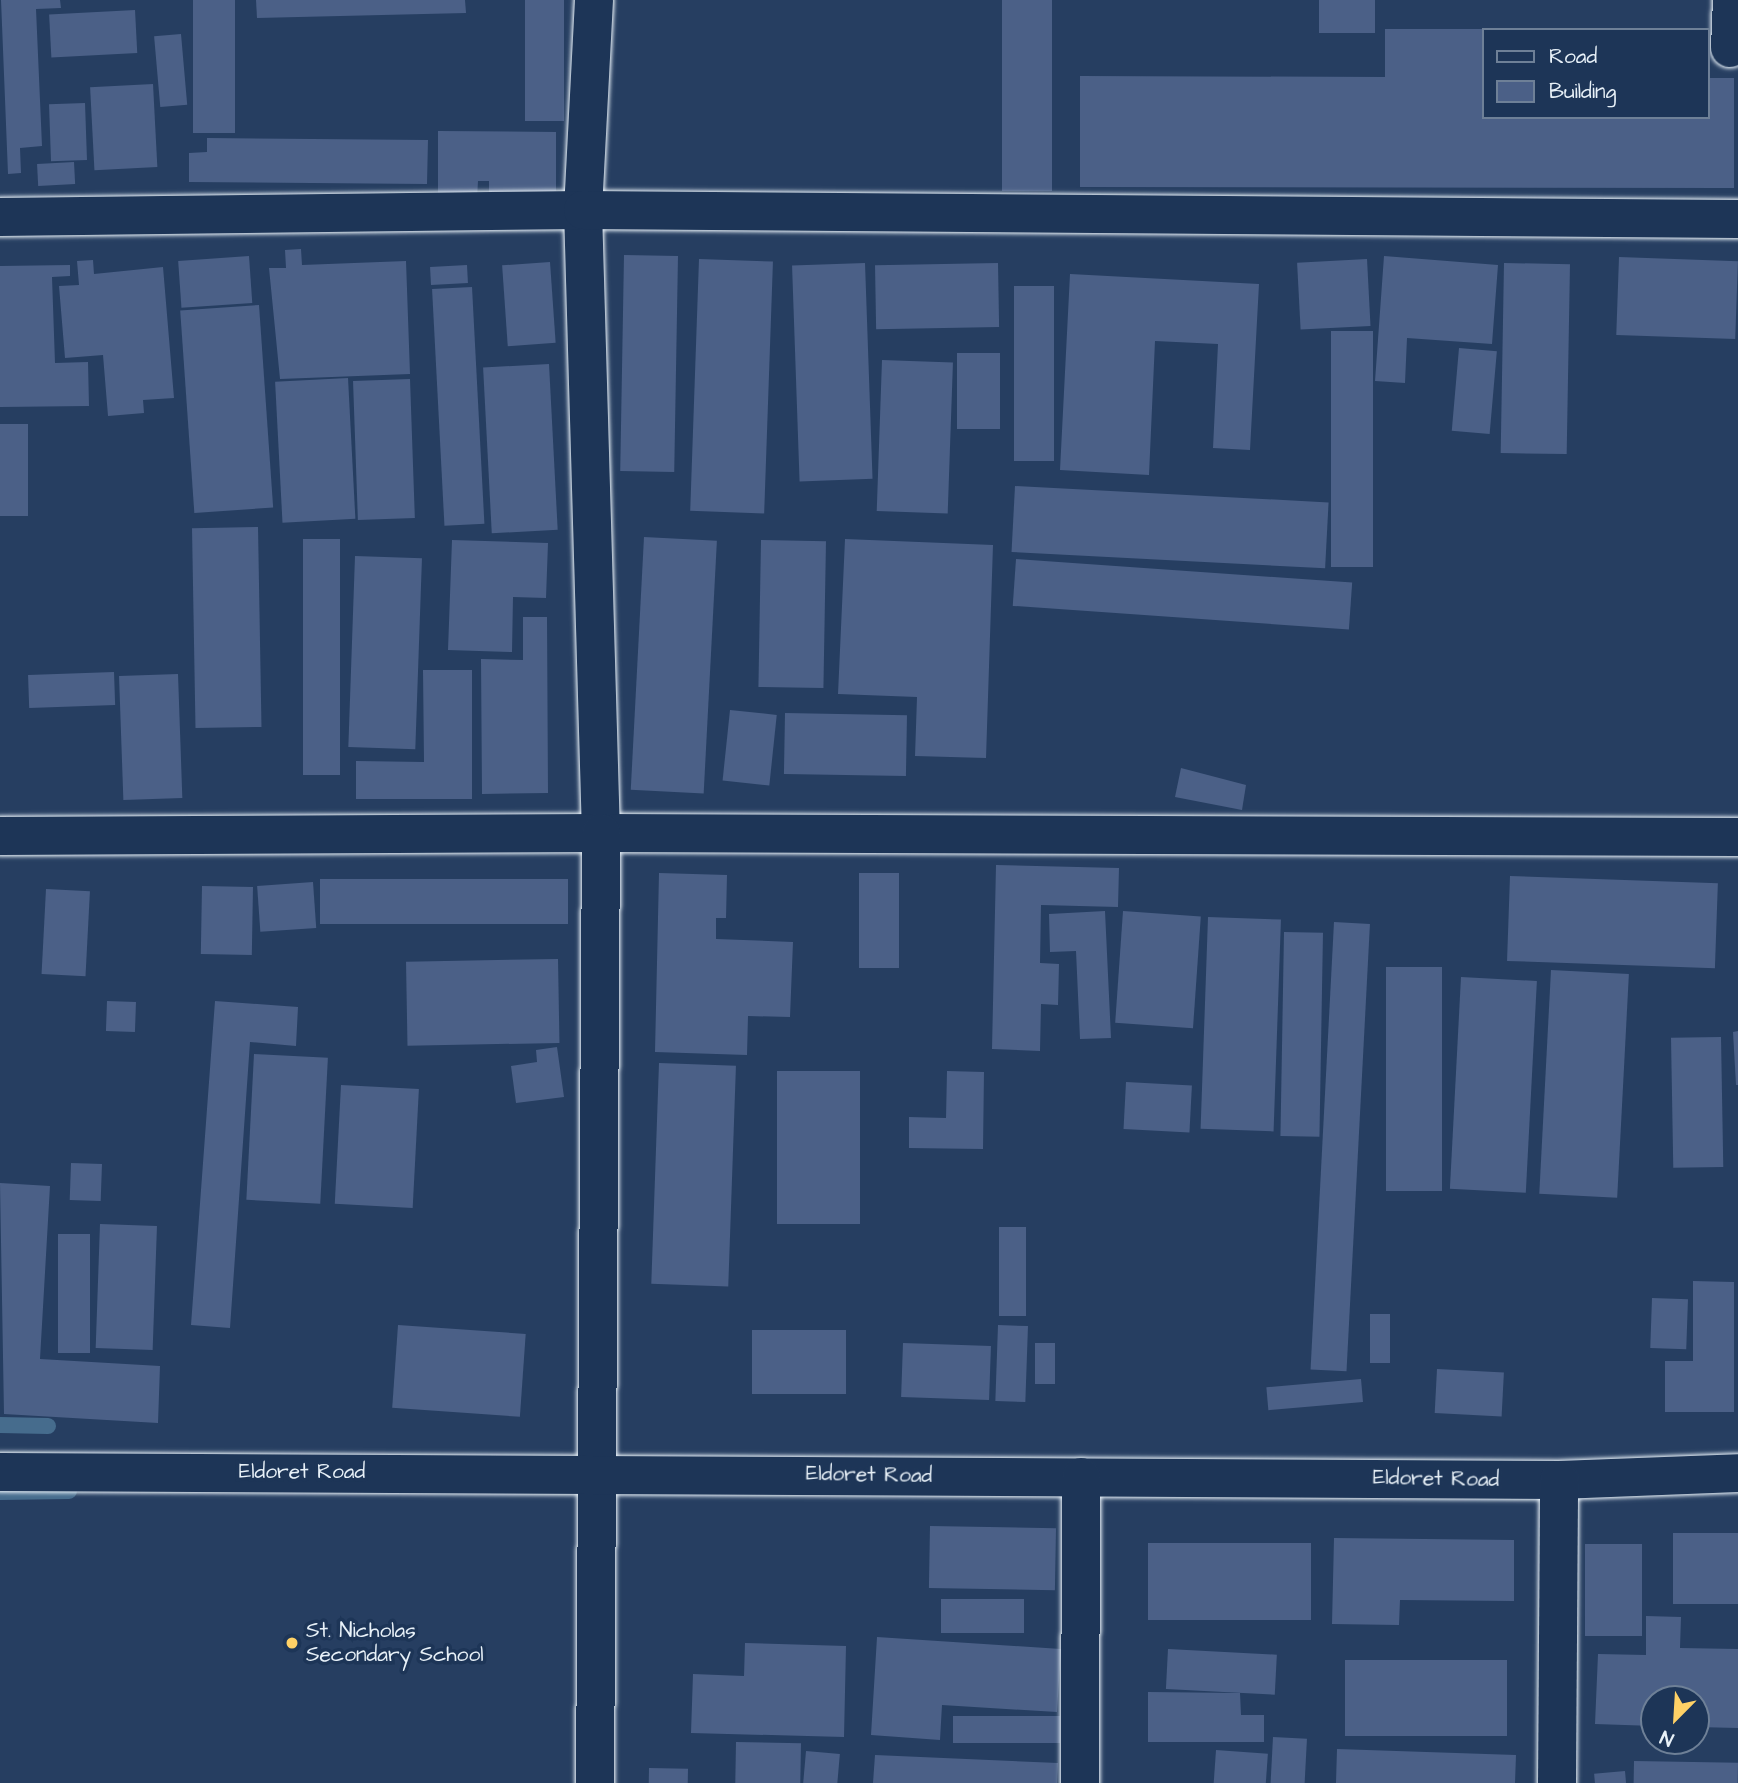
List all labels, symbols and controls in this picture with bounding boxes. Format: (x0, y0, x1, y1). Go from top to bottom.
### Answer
legend (1482, 28, 1710, 119)
text: Road (1549, 42, 1597, 71)
text: Building (1549, 77, 1616, 106)
street label: Eldoret Road (239, 1459, 365, 1485)
street label: Eldoret Road (806, 1461, 932, 1489)
street label: Eldoret Road (1373, 1465, 1499, 1493)
place label: St. Nicholas Secondary School (306, 1618, 484, 1668)
marker: St. Nicholas Secondary School (284, 1635, 300, 1651)
north arrow (1640, 1685, 1710, 1755)
text: N (1656, 1723, 1678, 1753)

